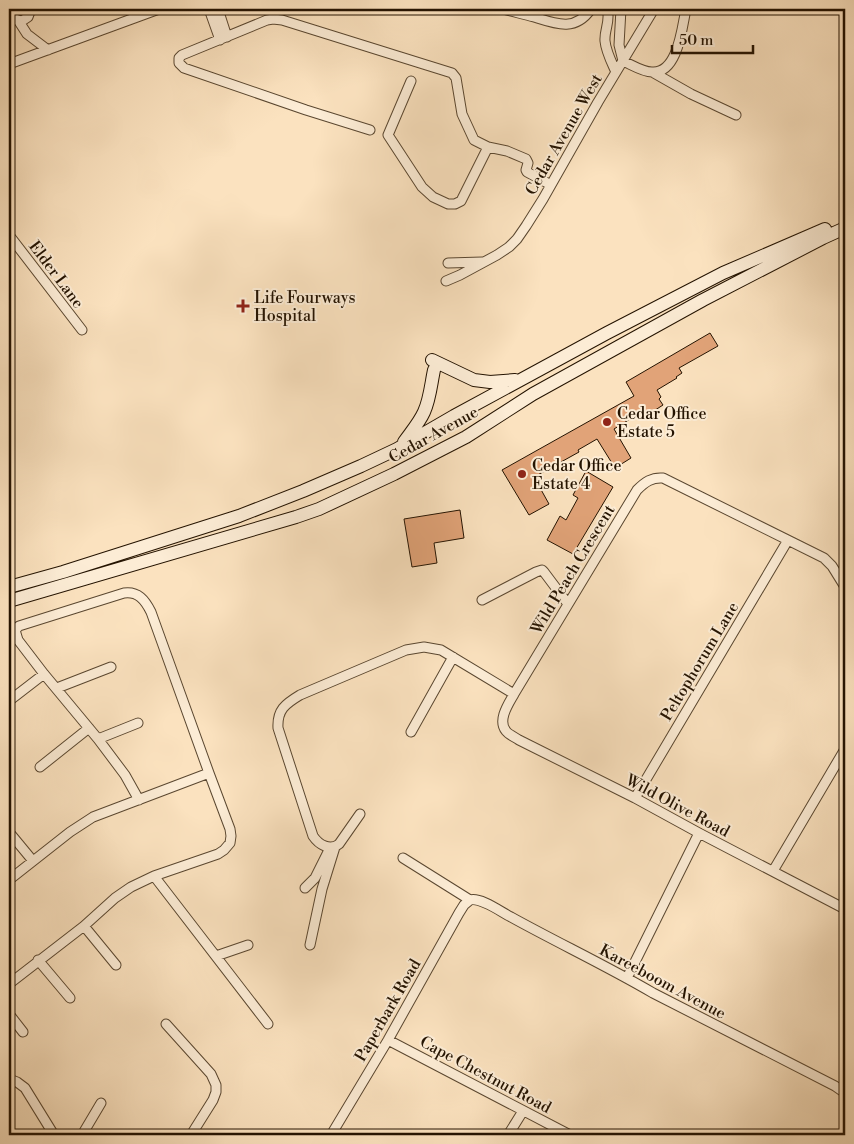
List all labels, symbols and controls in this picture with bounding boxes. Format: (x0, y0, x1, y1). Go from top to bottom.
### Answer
scale bar (672, 22, 753, 54)
text: 50 m (679, 31, 713, 50)
street label: Cedar Avenue West (521, 70, 607, 199)
street label: Elder Lane (24, 237, 88, 312)
place label: Life Fourways Hospital (254, 288, 356, 326)
marker: Life Fourways Hospital (236, 299, 250, 313)
street label: Cedar Avenue (385, 402, 482, 468)
place label: Cedar Office Estate 5 (617, 404, 707, 442)
marker: Cedar Office Estate 5 (601, 416, 613, 428)
place label: Cedar Office Estate 4 (532, 456, 622, 494)
marker: Cedar Office Estate 4 (516, 468, 528, 480)
street label: Wild Peach Crescent (526, 501, 620, 639)
street label: Peltophorum Lane (657, 598, 743, 725)
street label: Wild Olive Road (621, 770, 733, 842)
street label: Kareeboom Avenue (596, 940, 729, 1024)
street label: Paperbark Road (350, 956, 425, 1065)
street label: Cape Chestnut Road (416, 1032, 555, 1118)

